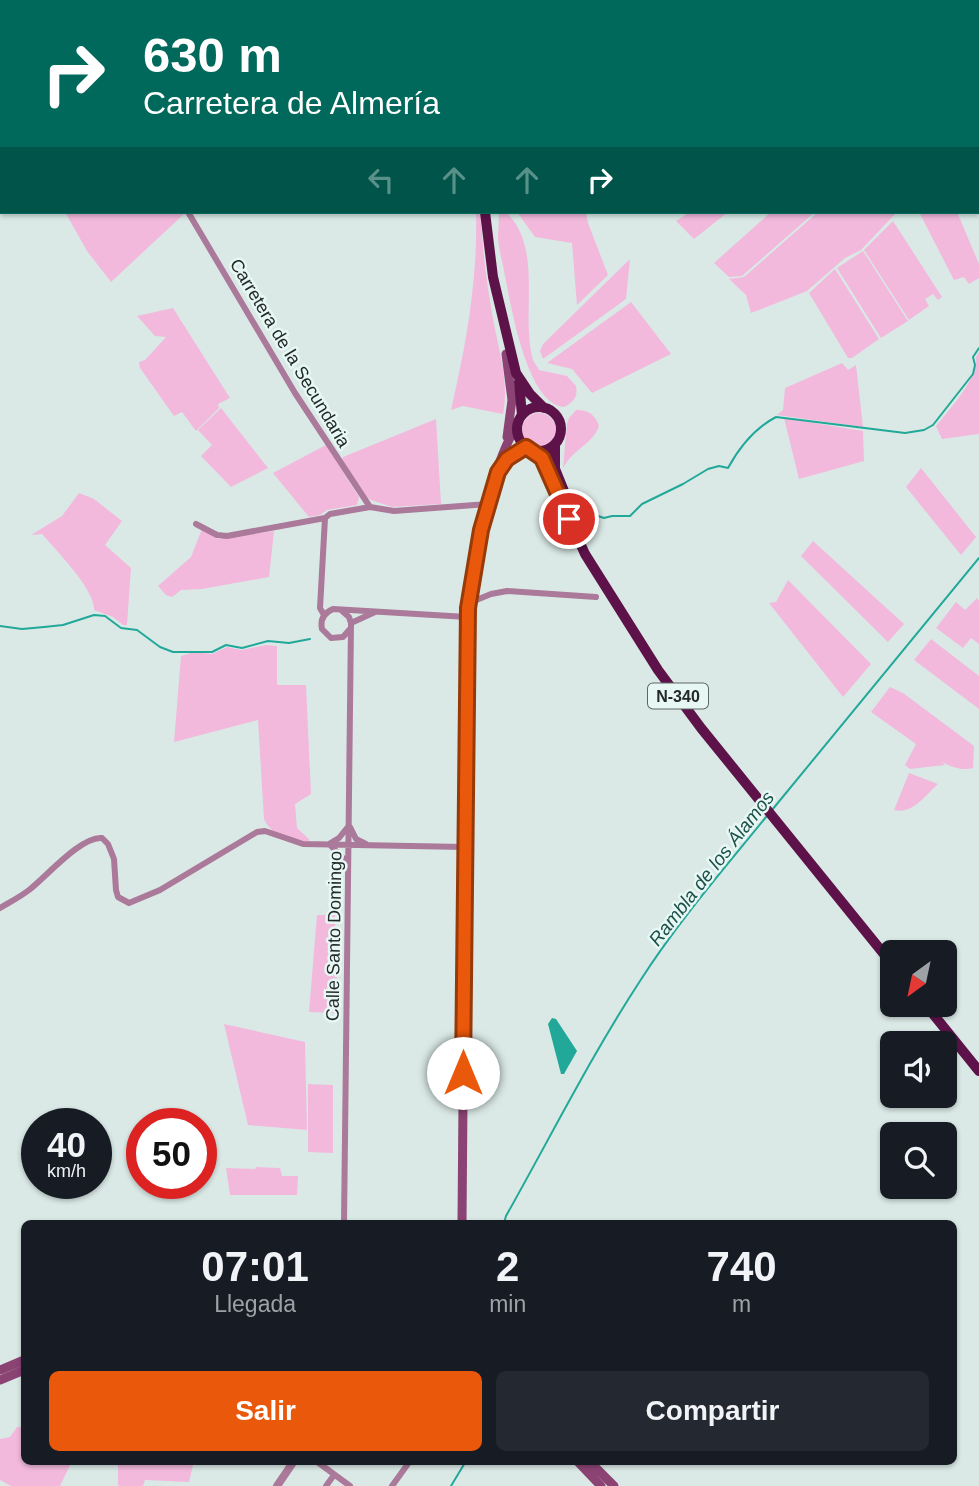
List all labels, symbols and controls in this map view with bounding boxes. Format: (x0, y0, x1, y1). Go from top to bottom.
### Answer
icon: right (28, 28, 119, 119)
text: 630 m (143, 28, 282, 82)
text: Carretera de Almería (143, 85, 440, 121)
icon: left (362, 161, 400, 199)
icon: ahead (435, 161, 473, 199)
icon: ahead (508, 161, 546, 199)
icon: right (581, 161, 619, 199)
street label: Carretera de la Secundaria (226, 255, 355, 452)
pin (539, 489, 599, 549)
icon: arrive (550, 500, 588, 538)
road number: N-340 (648, 684, 708, 708)
water label: Rambla de los Álamos (645, 787, 778, 950)
street label: Calle Santo Domingo (323, 851, 345, 1021)
north arrow (880, 940, 957, 1017)
map controls (880, 940, 957, 1199)
button: sound (880, 1031, 957, 1108)
position arrow (426, 1036, 500, 1110)
speed limit sign: 50 (126, 1108, 217, 1199)
button: search (880, 1122, 957, 1199)
text: 40 (47, 1125, 86, 1164)
text: km/h (47, 1161, 86, 1181)
text: 07:01 (201, 1243, 309, 1290)
text: 2 (496, 1243, 519, 1290)
text: 740 (707, 1243, 777, 1290)
text: Llegada (214, 1291, 296, 1317)
text: min (489, 1291, 526, 1317)
text: m (732, 1291, 751, 1317)
button: Salir (49, 1371, 482, 1451)
button: Compartir (496, 1371, 929, 1451)

